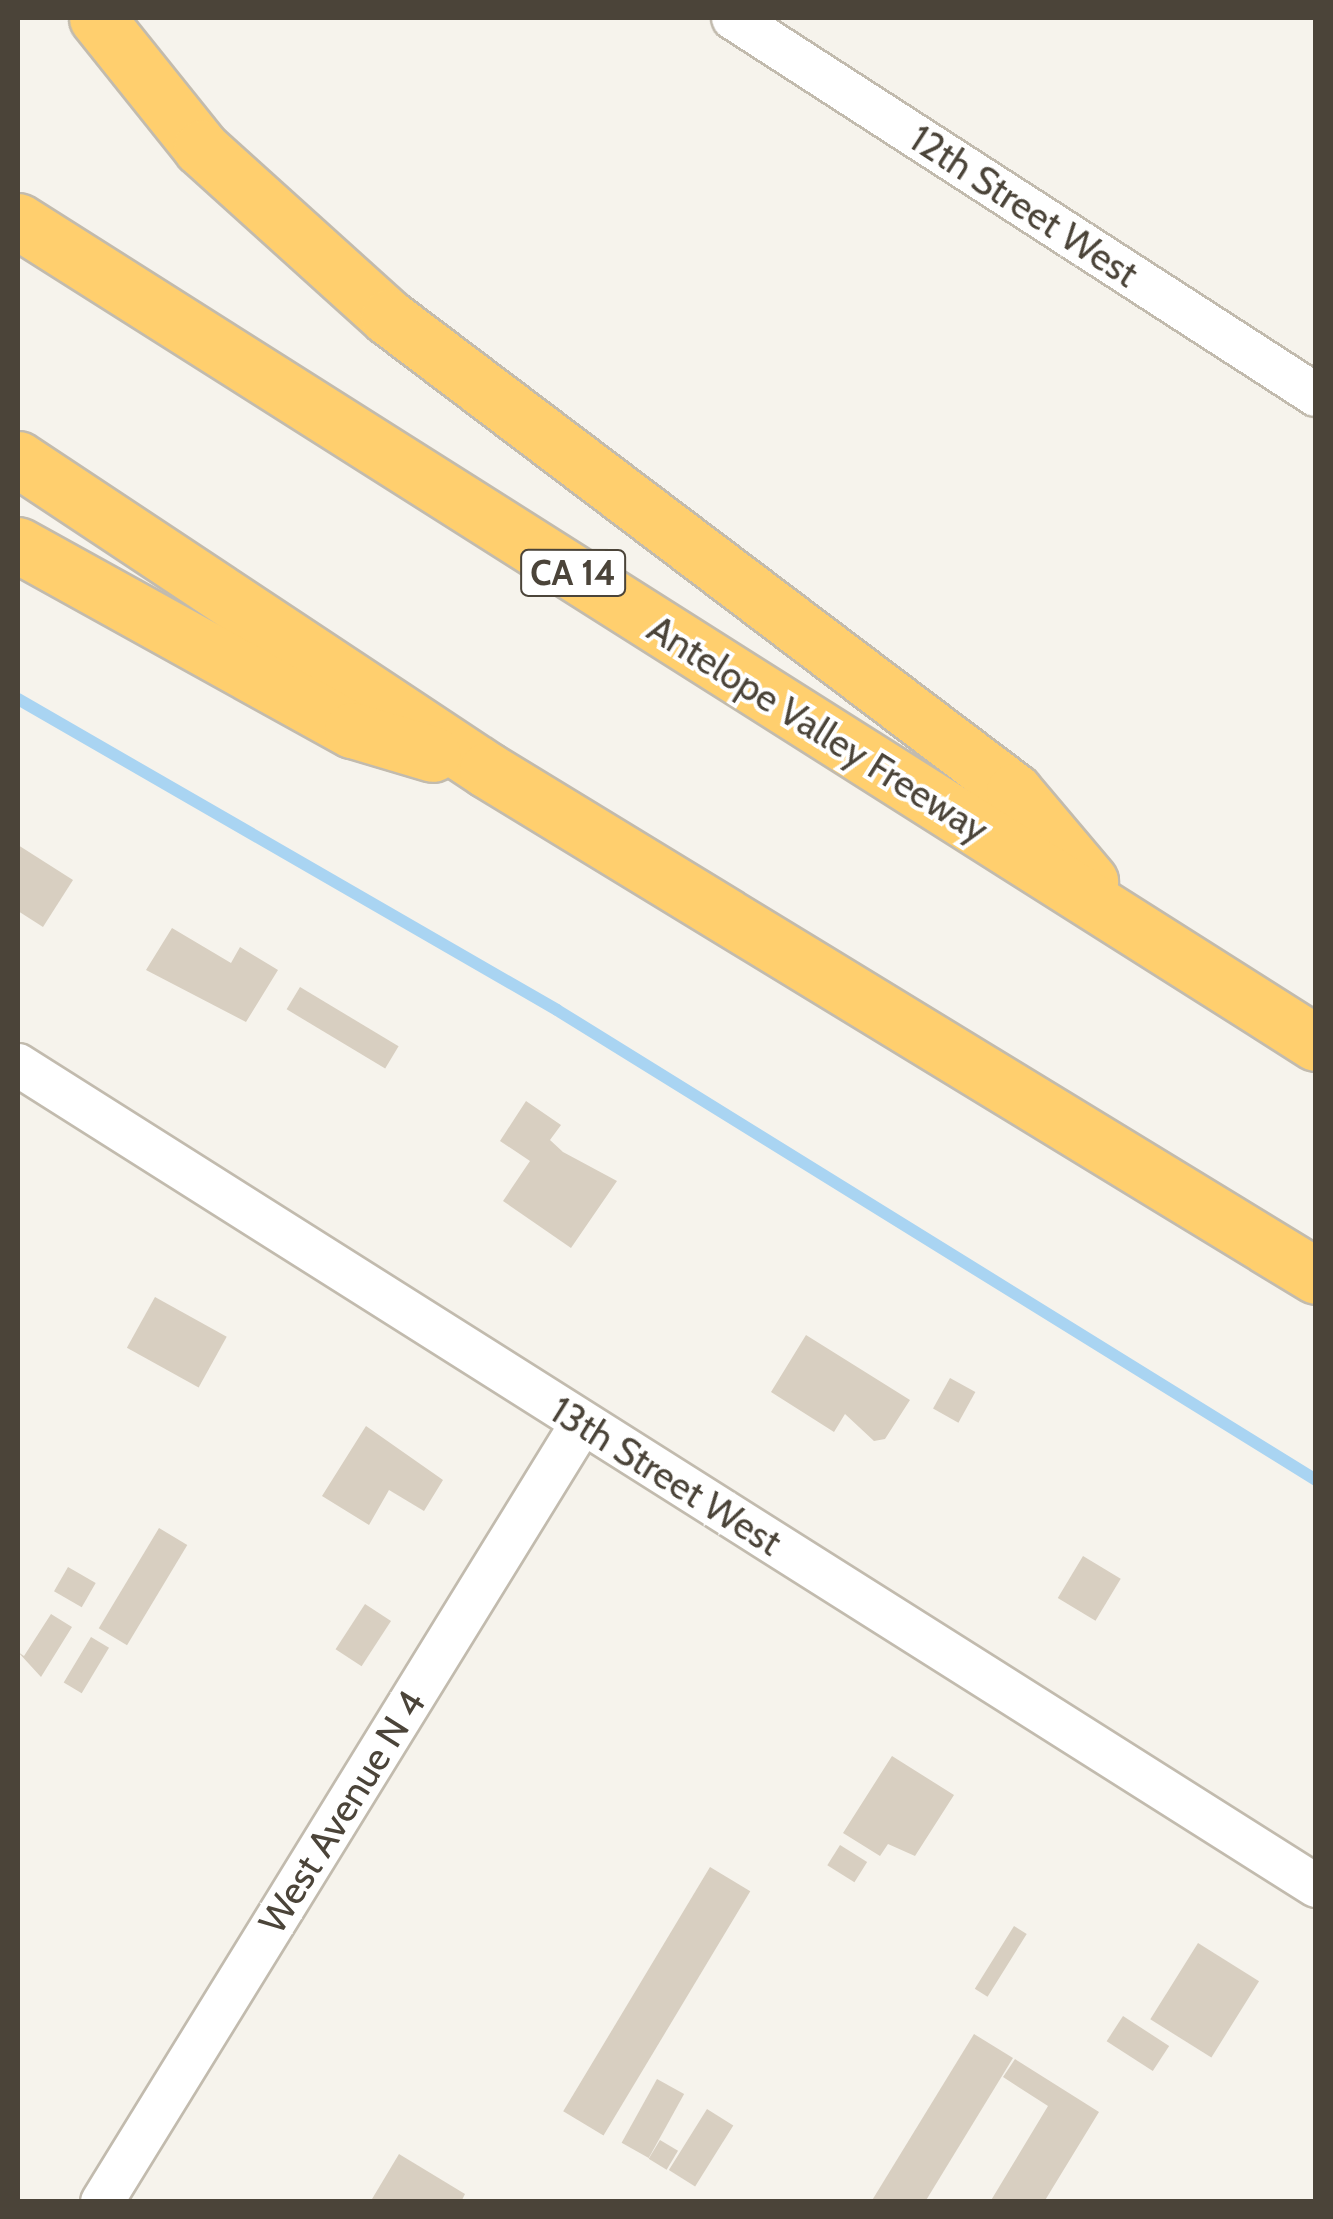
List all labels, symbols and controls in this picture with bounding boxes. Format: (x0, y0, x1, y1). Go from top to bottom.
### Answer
street label: 12th Street West (901, 115, 1147, 297)
road number: CA 14 (518, 543, 628, 603)
street label: Antelope Valley Freeway (639, 606, 997, 852)
street label: 13th Street West (542, 1387, 790, 1565)
street label: West Avenue N 4 (249, 1682, 435, 1942)

